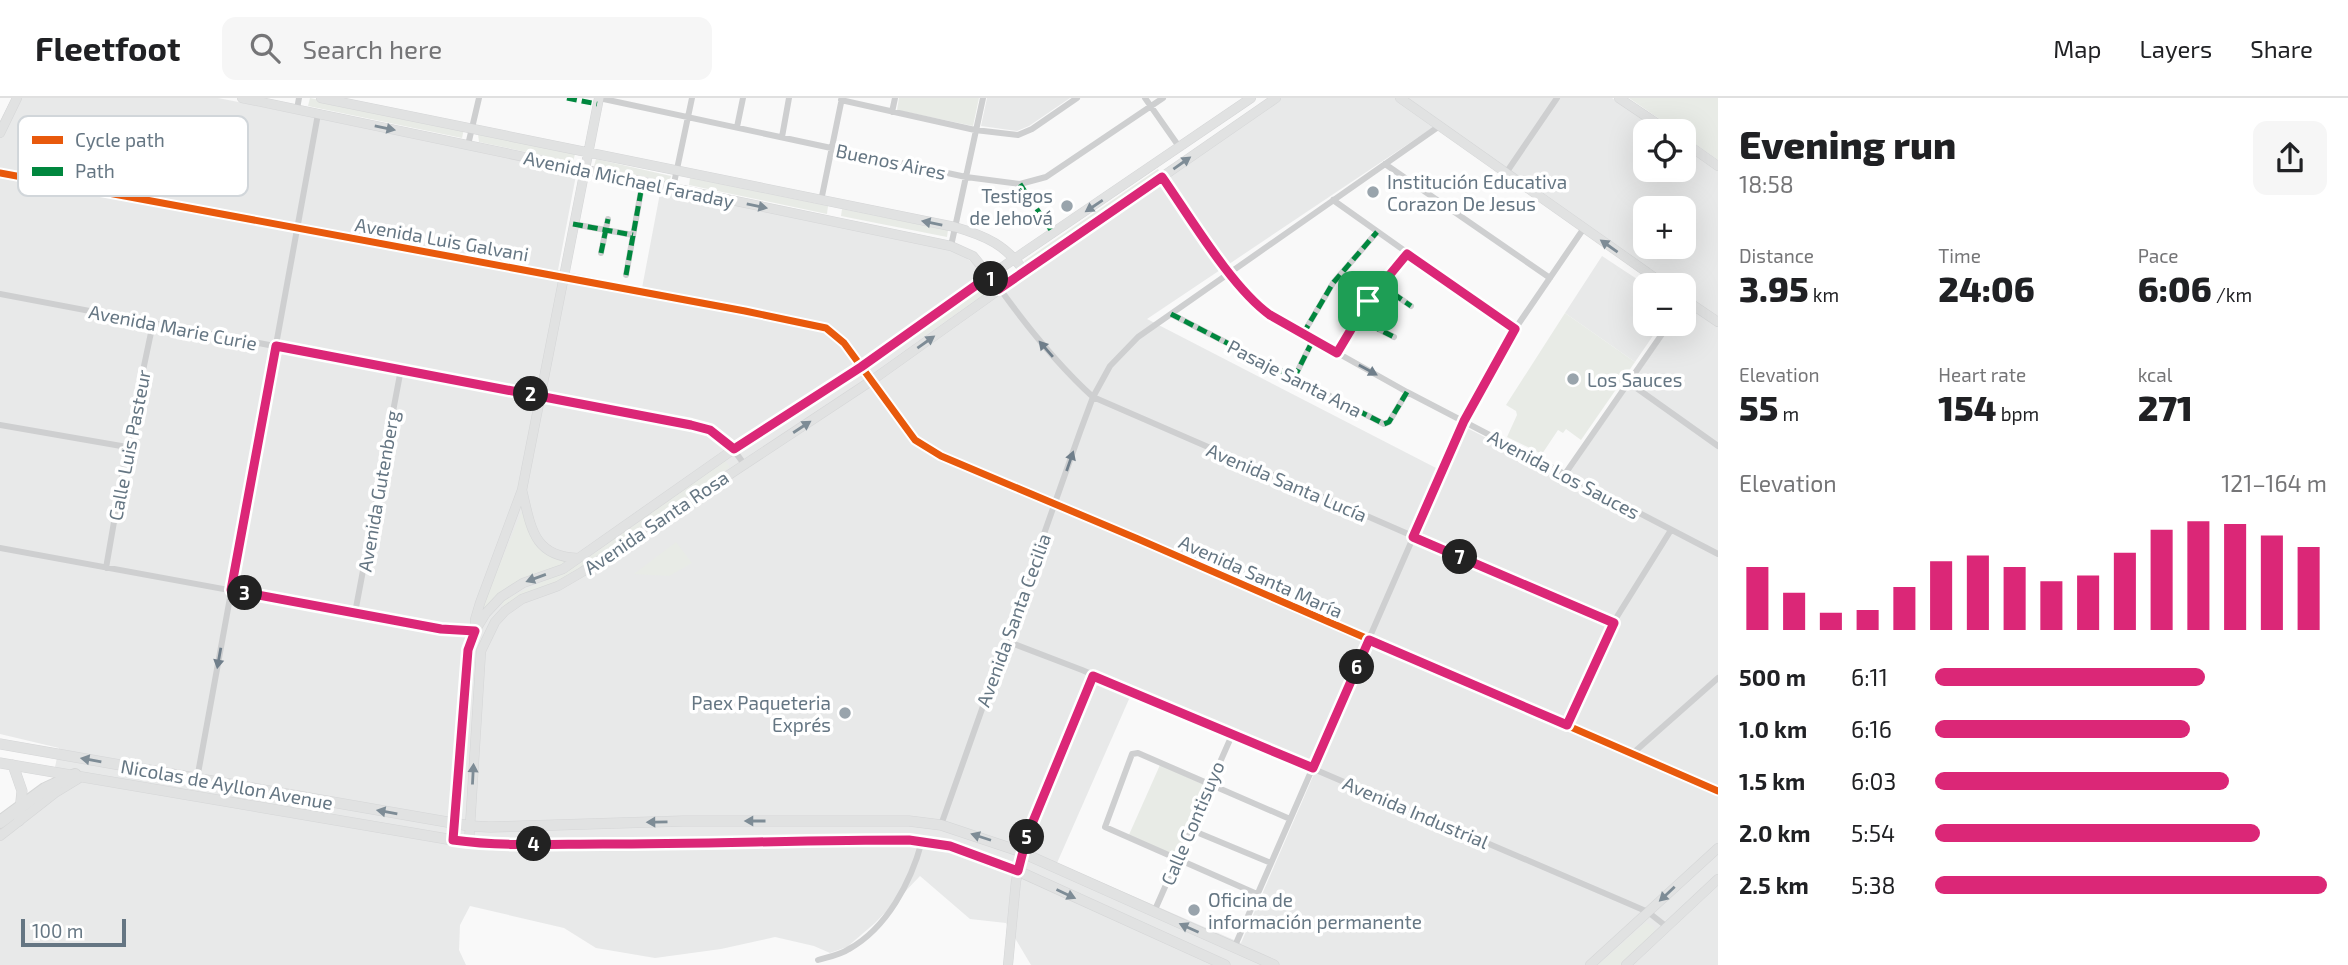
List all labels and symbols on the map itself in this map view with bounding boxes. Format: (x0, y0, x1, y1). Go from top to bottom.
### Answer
legend (18, 116, 248, 196)
one-way arrow (374, 122, 396, 133)
text: Cycle path (75, 128, 165, 151)
street label: Buenos Aires (834, 138, 948, 184)
street label: Avenida Michael Faraday (522, 145, 736, 213)
one-way arrow (1173, 156, 1191, 170)
text: Path (75, 159, 115, 182)
place label: Institución Educativa Corazon De Jesus (1387, 170, 1567, 215)
place label: Testigos de Jehová (969, 184, 1053, 229)
marker: Institución Educativa Corazon De Jesus (1365, 184, 1381, 200)
marker: Testigos de Jehová (1059, 198, 1075, 214)
one-way arrow (1084, 199, 1104, 212)
one-way arrow (746, 200, 768, 211)
street label: Avenida Luis Galvani (353, 212, 531, 266)
one-way arrow (921, 217, 943, 228)
one-way arrow (1600, 239, 1618, 253)
pin: 1 (974, 262, 1009, 296)
pin (1338, 271, 1398, 331)
street label: Avenida Marie Curie (87, 299, 259, 355)
street label: Pasaje Santa Ana (1224, 334, 1366, 422)
one-way arrow (917, 335, 935, 349)
one-way arrow (1039, 340, 1054, 357)
one-way arrow (1358, 364, 1378, 376)
street label: Calle Luis Pasteur (103, 367, 155, 522)
place label: Los Sauces (1587, 368, 1682, 391)
marker: Los Sauces (1565, 371, 1581, 387)
pin: 2 (514, 376, 548, 412)
street label: Avenida Gutenberg (352, 408, 404, 573)
one-way arrow (793, 420, 811, 434)
street label: Avenida Los Sauces (1484, 424, 1644, 524)
street label: Avenida Santa Lucía (1203, 438, 1371, 526)
one-way arrow (1065, 450, 1076, 471)
street label: Avenida Santa Rosa (579, 465, 733, 579)
street label: Avenida Santa Cecilia (971, 530, 1055, 710)
street label: Avenida Santa María (1176, 530, 1346, 622)
pin: 7 (1442, 540, 1478, 574)
one-way arrow (525, 573, 546, 584)
pin: 3 (228, 575, 262, 610)
one-way arrow (213, 647, 224, 669)
pin: 6 (1340, 650, 1374, 684)
place label: Paex Paqueteria Exprés (691, 691, 831, 736)
marker: Paex Paqueteria Exprés (837, 705, 853, 721)
one-way arrow (79, 754, 101, 765)
street label: Nicolas de Ayllon Avenue (119, 754, 335, 814)
street label: Calle Contisuyo (1155, 757, 1229, 889)
one-way arrow (468, 763, 479, 785)
street label: Avenida Industrial (1340, 771, 1493, 853)
one-way arrow (376, 806, 398, 817)
one-way arrow (744, 815, 766, 827)
one-way arrow (645, 816, 667, 827)
pin: 5 (1010, 820, 1044, 854)
pin: 4 (516, 826, 552, 862)
one-way arrow (970, 831, 991, 842)
one-way arrow (1658, 886, 1676, 902)
one-way arrow (1056, 888, 1076, 899)
place label: Oficina de información permanente (1208, 888, 1422, 933)
marker: Oficina de información permanente (1186, 902, 1202, 918)
scale bar (21, 916, 126, 948)
one-way arrow (1179, 922, 1200, 933)

